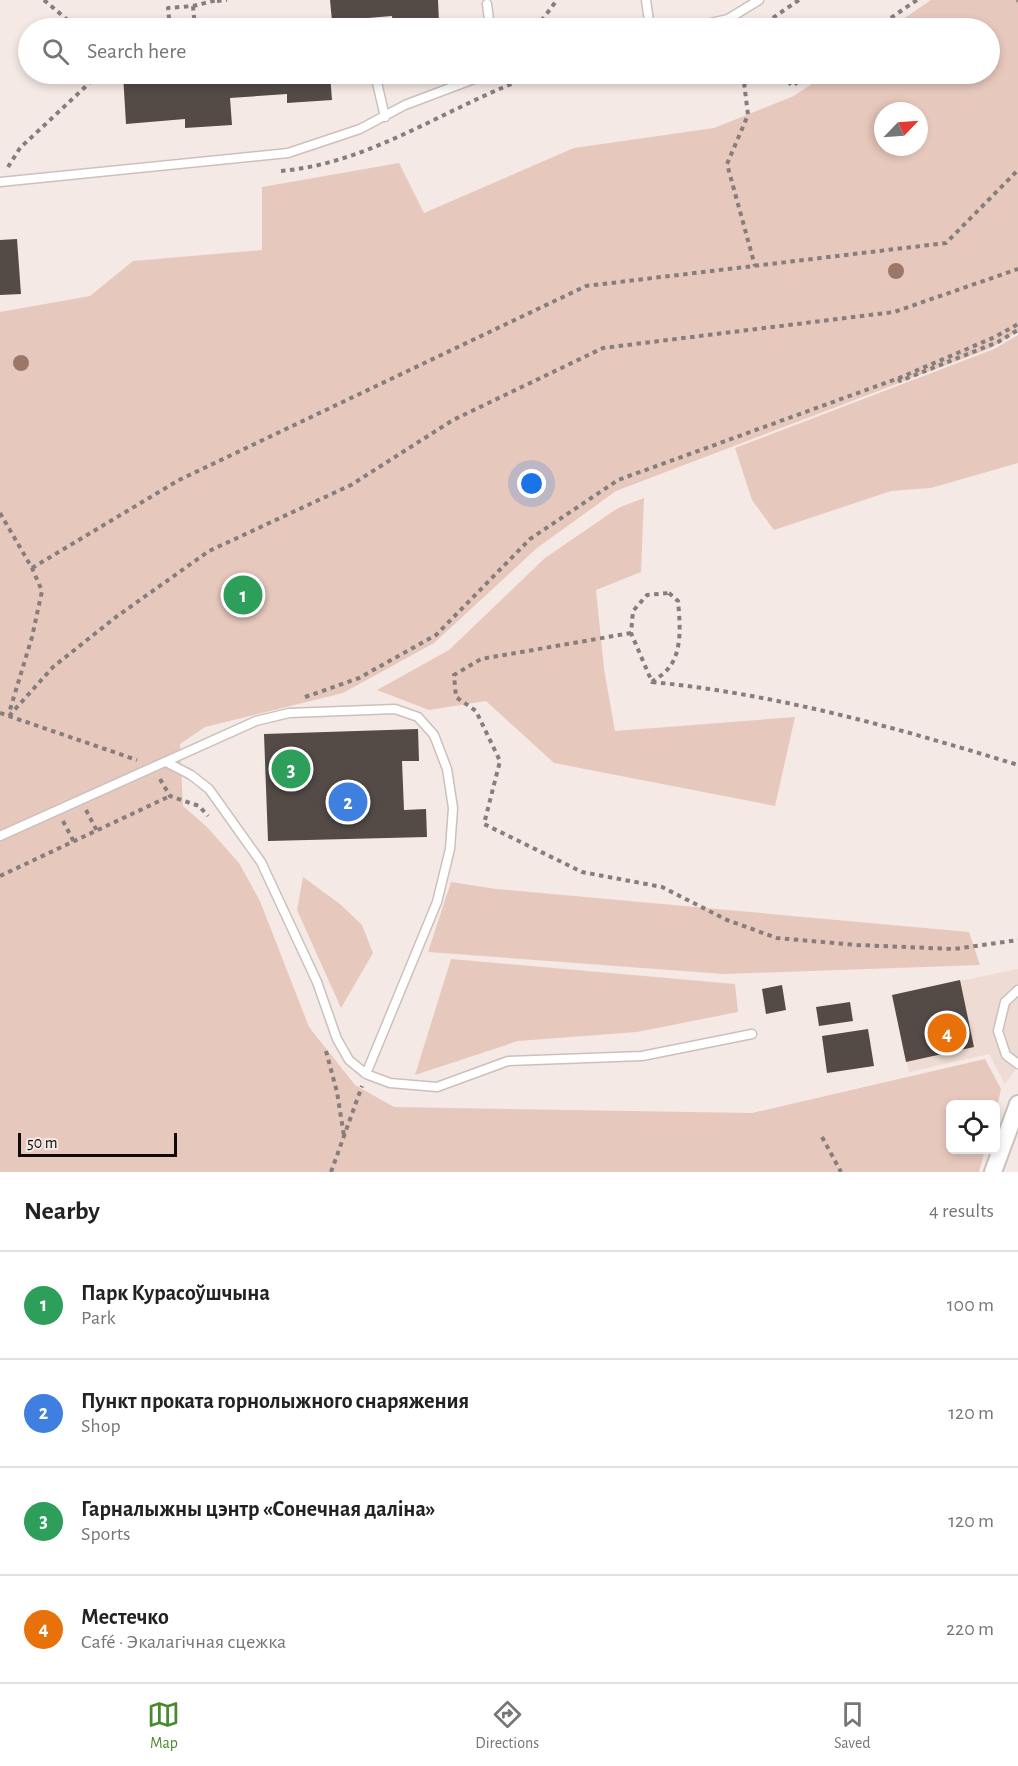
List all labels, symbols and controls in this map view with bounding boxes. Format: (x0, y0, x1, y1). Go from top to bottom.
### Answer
search box (18, 18, 1000, 84)
icon: search (39, 35, 72, 68)
text: Search here (87, 40, 186, 62)
north arrow (874, 102, 928, 156)
your location (517, 469, 546, 498)
pin: 1 (224, 572, 262, 618)
pin: 3 (272, 746, 310, 792)
pin: 2 (328, 780, 368, 824)
pin: 4 (928, 1010, 966, 1056)
map controls (946, 1100, 1000, 1154)
button: locate (946, 1100, 1000, 1154)
scale bar (18, 1130, 177, 1158)
text: 50 m (27, 1135, 58, 1151)
text: Nearby (24, 1198, 100, 1224)
text: 4 results (929, 1201, 994, 1221)
text: Парк Курасоўшчына (81, 1282, 270, 1304)
text: 1 (40, 1295, 47, 1315)
text: 100 m (947, 1295, 994, 1315)
text: Park (81, 1308, 116, 1328)
text: Пункт проката горнолыжного снаряжения (81, 1390, 469, 1412)
text: 2 (39, 1403, 48, 1423)
text: 120 m (948, 1403, 994, 1423)
text: Shop (81, 1416, 121, 1436)
text: Гарналыжны цэнтр «Сонечная даліна» (81, 1498, 435, 1520)
text: 3 (39, 1511, 48, 1531)
text: 120 m (948, 1511, 994, 1531)
text: Sports (81, 1524, 130, 1544)
text: Местечко (81, 1606, 169, 1628)
text: 4 (38, 1619, 49, 1639)
text: 220 m (946, 1619, 994, 1639)
text: Café · Экалагічная сцежка (81, 1632, 286, 1652)
tab: Map (147, 1698, 180, 1753)
tab: Directions (475, 1698, 539, 1753)
tab: Saved (834, 1698, 871, 1753)

